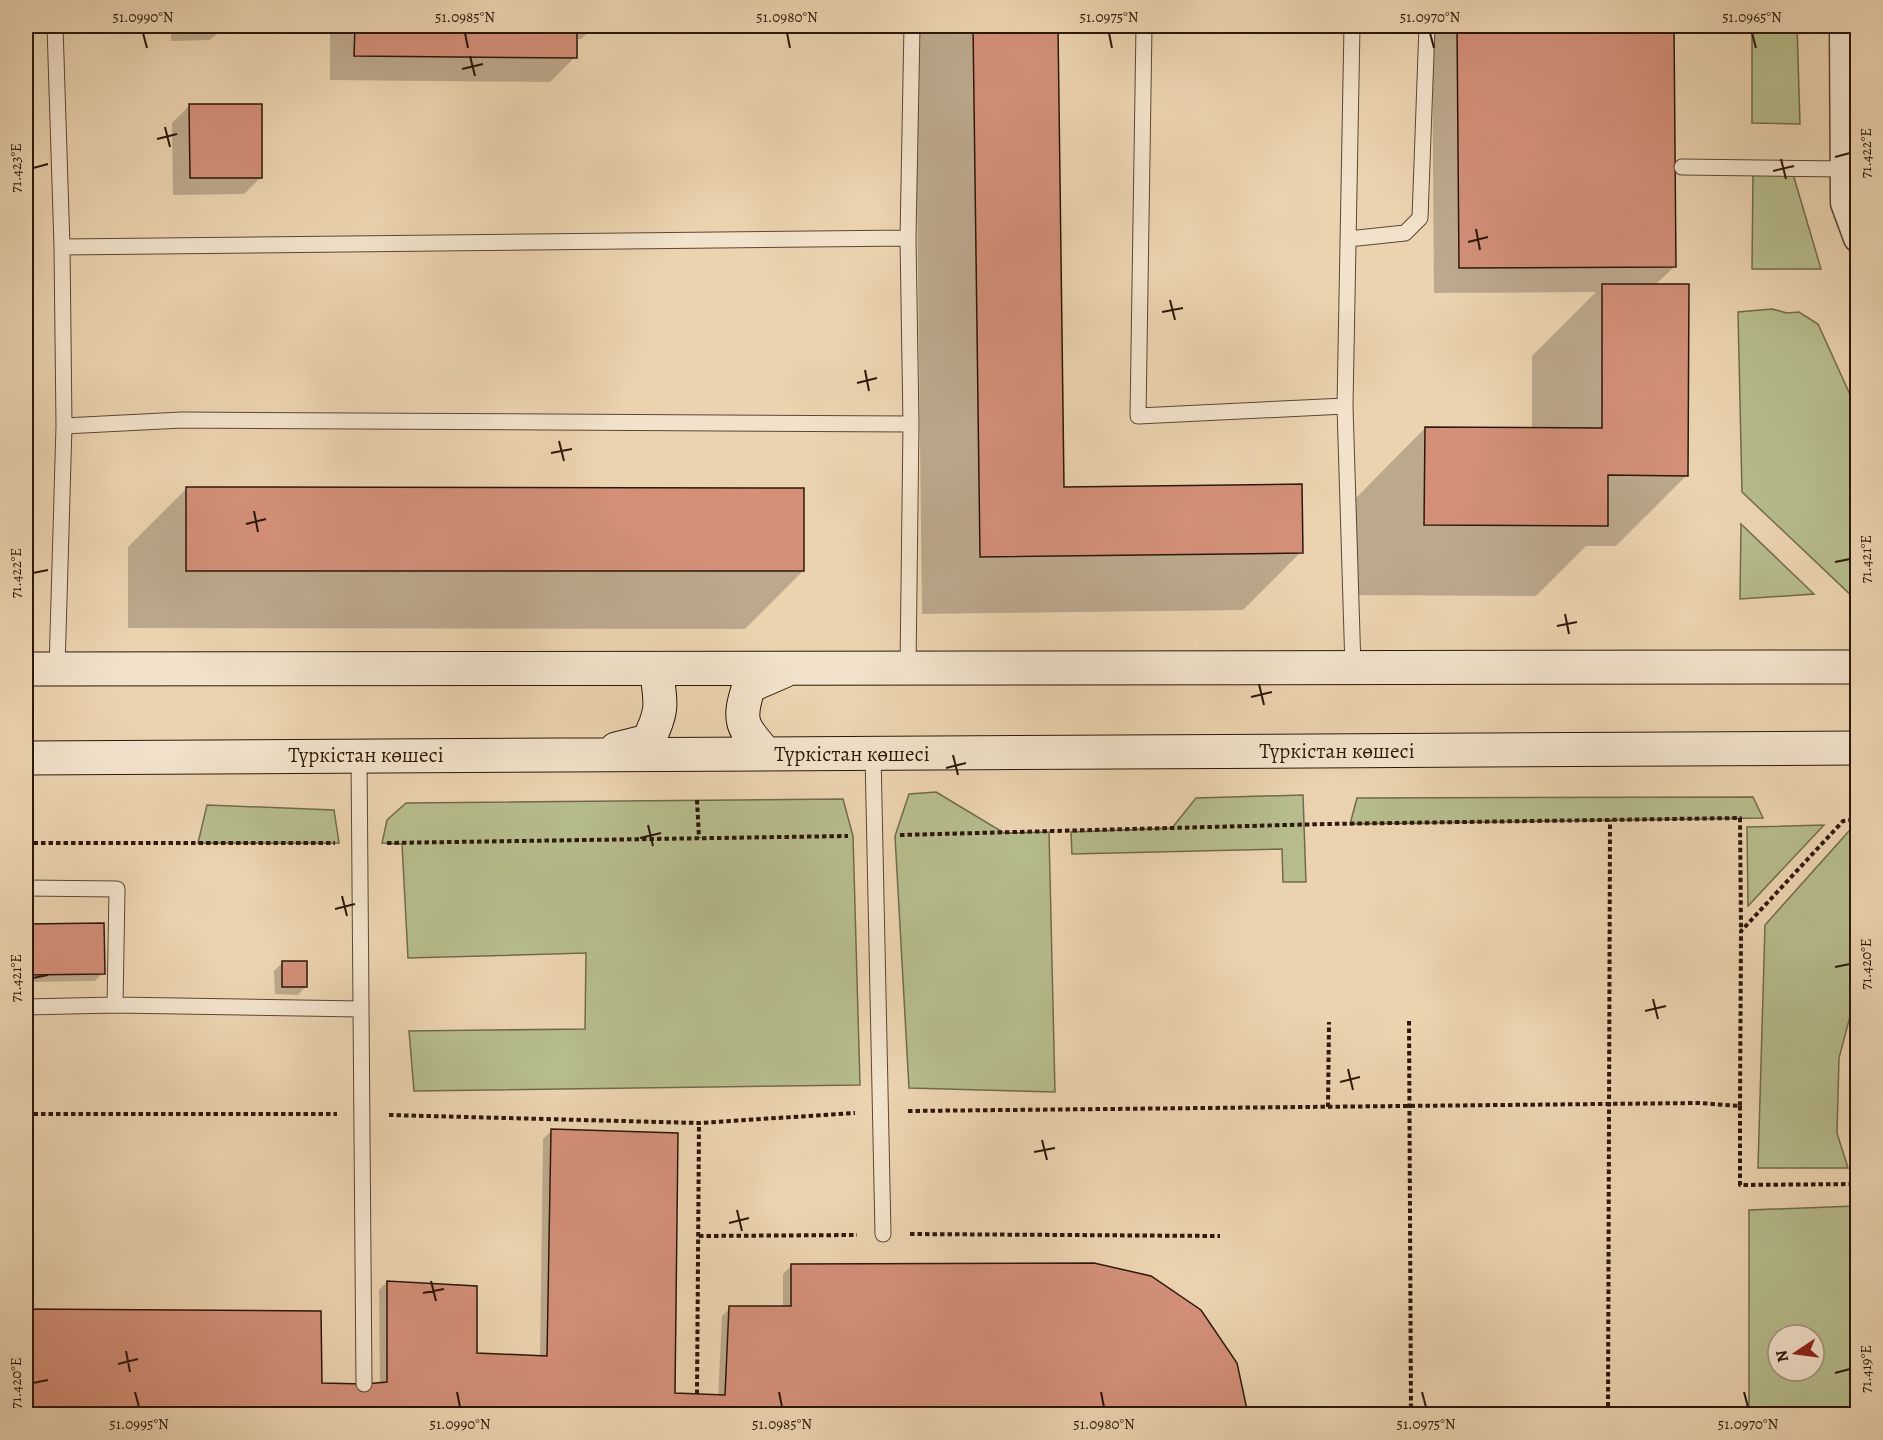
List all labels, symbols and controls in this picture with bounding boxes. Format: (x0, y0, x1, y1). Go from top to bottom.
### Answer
text: 51.0990°N (112, 7, 174, 27)
text: 51.0985°N (435, 7, 495, 27)
text: 51.0980°N (756, 7, 818, 27)
text: 51.0975°N (1079, 7, 1139, 27)
text: 51.0970°N (1400, 7, 1461, 27)
text: 51.0965°N (1722, 7, 1782, 27)
text: 71.422°E (1856, 128, 1876, 178)
text: 71.423°E (6, 143, 26, 193)
text: 71.421°E (1856, 535, 1876, 583)
text: 71.422°E (6, 548, 26, 598)
street label: Түркістан көшесі (1259, 737, 1415, 765)
street label: Түркістан көшесі (774, 740, 930, 768)
street label: Түркістан көшесі (288, 741, 444, 769)
text: 71.420°E (1856, 938, 1876, 990)
text: 71.421°E (6, 954, 26, 1002)
north arrow (1766, 1323, 1826, 1383)
text: 71.419°E (1856, 1345, 1876, 1393)
text: N (1770, 1348, 1794, 1364)
text: 71.420°E (6, 1357, 26, 1409)
text: 51.0995°N (109, 1414, 169, 1434)
text: 51.0990°N (429, 1414, 491, 1434)
text: 51.0985°N (752, 1414, 812, 1434)
text: 51.0980°N (1073, 1414, 1135, 1434)
text: 51.0975°N (1396, 1414, 1456, 1434)
text: 51.0970°N (1718, 1414, 1779, 1434)

